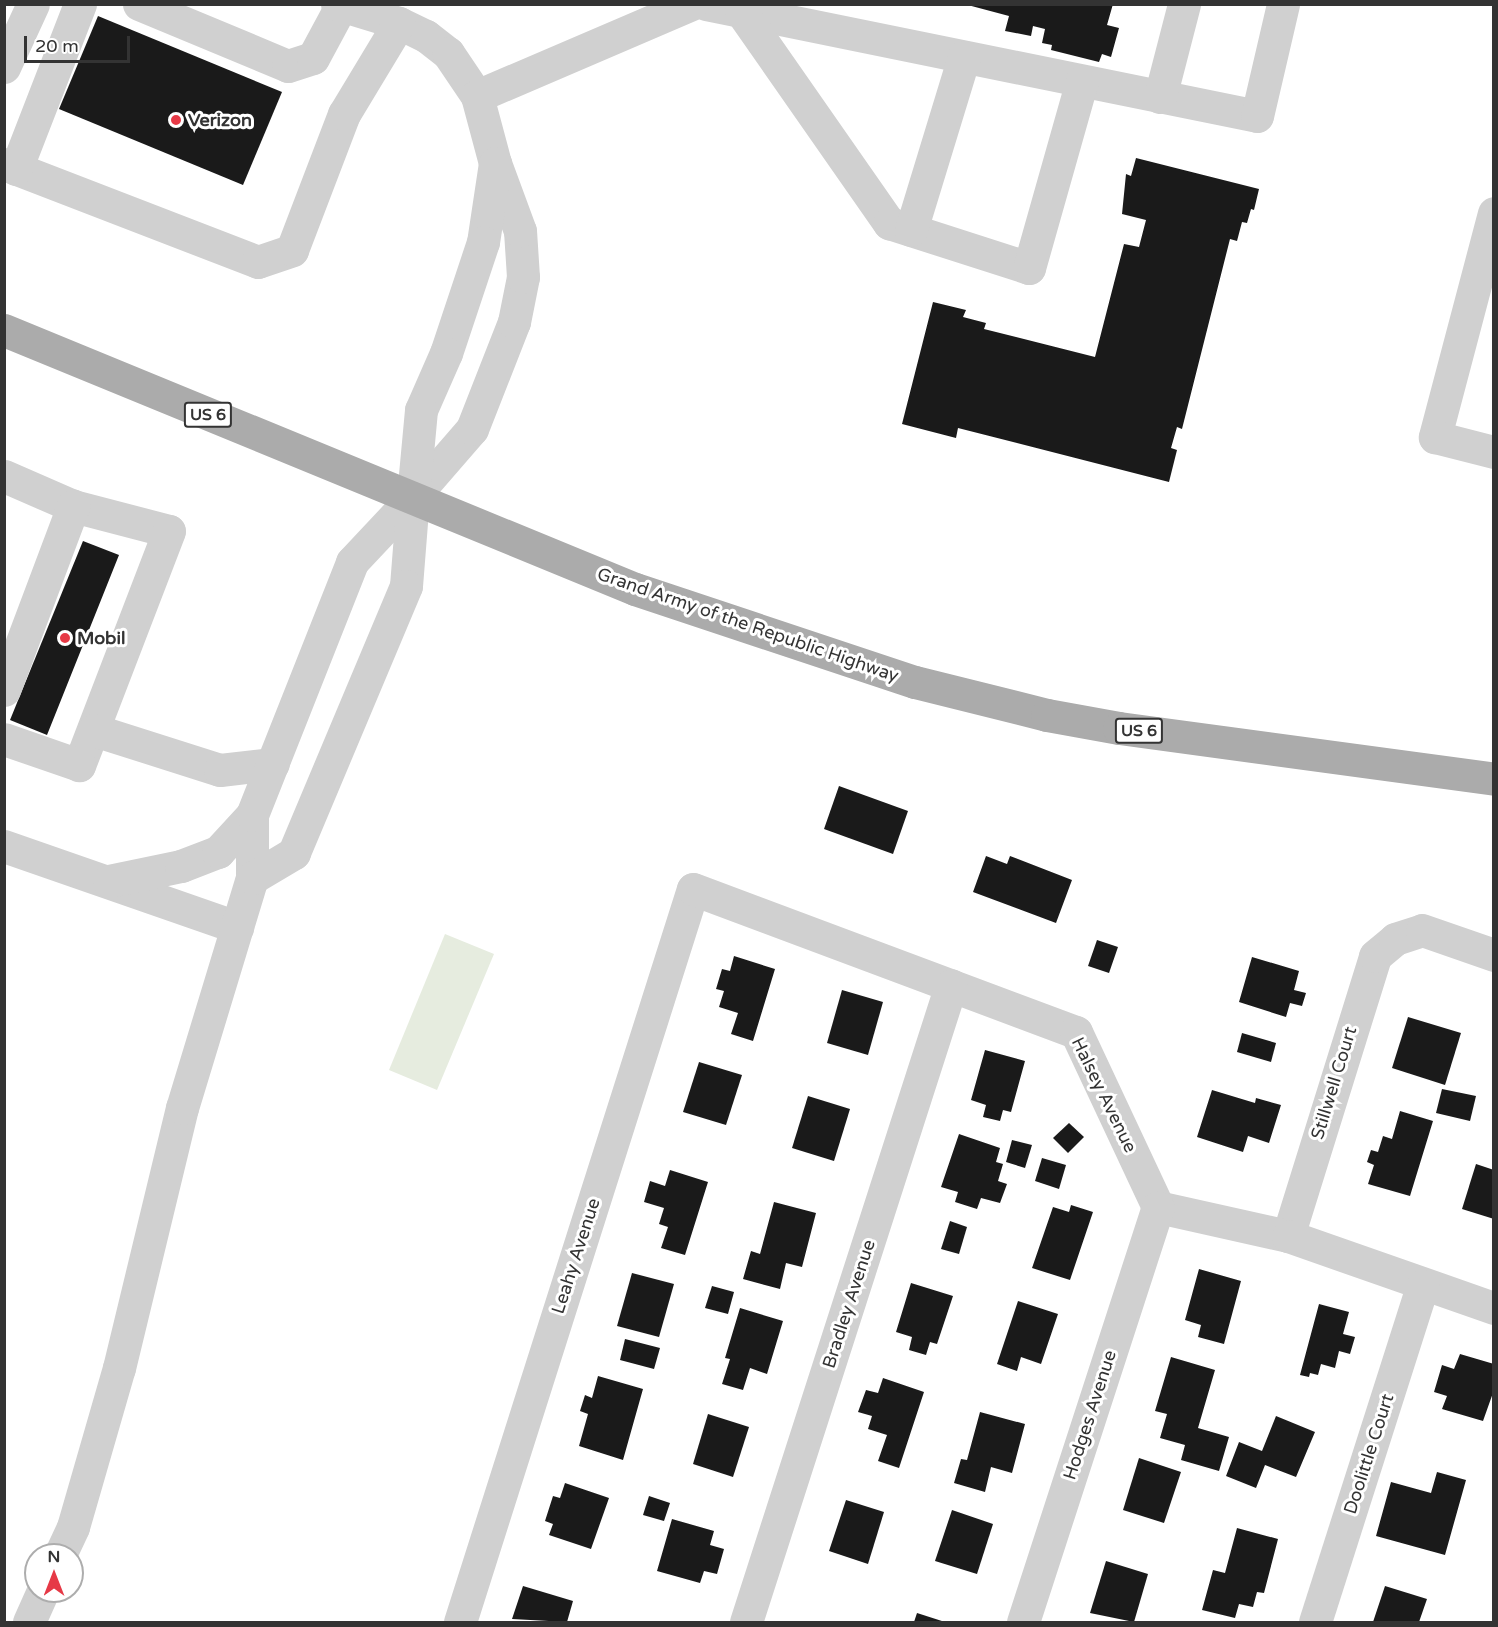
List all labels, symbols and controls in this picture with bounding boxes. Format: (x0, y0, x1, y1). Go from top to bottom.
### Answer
scale bar (27, 24, 134, 62)
text: 20 m (35, 35, 79, 57)
place label: Verizon (188, 109, 252, 131)
marker: Verizon (169, 113, 183, 127)
road number: US 6 (182, 402, 234, 428)
street label: Grand Army of the Republic Highway (594, 563, 902, 687)
place label: Mobil (77, 627, 125, 649)
marker: Mobil (58, 631, 72, 645)
road number: US 6 (1114, 718, 1164, 744)
street label: Stillwell Court (1307, 1024, 1361, 1142)
street label: Halsey Avenue (1067, 1034, 1141, 1156)
street label: Leahy Avenue (547, 1195, 605, 1317)
street label: Bradley Avenue (818, 1237, 880, 1371)
street label: Hodges Avenue (1059, 1348, 1121, 1482)
street label: Doolittle Court (1339, 1391, 1399, 1517)
north arrow (24, 1543, 84, 1603)
text: N (48, 1547, 60, 1567)

